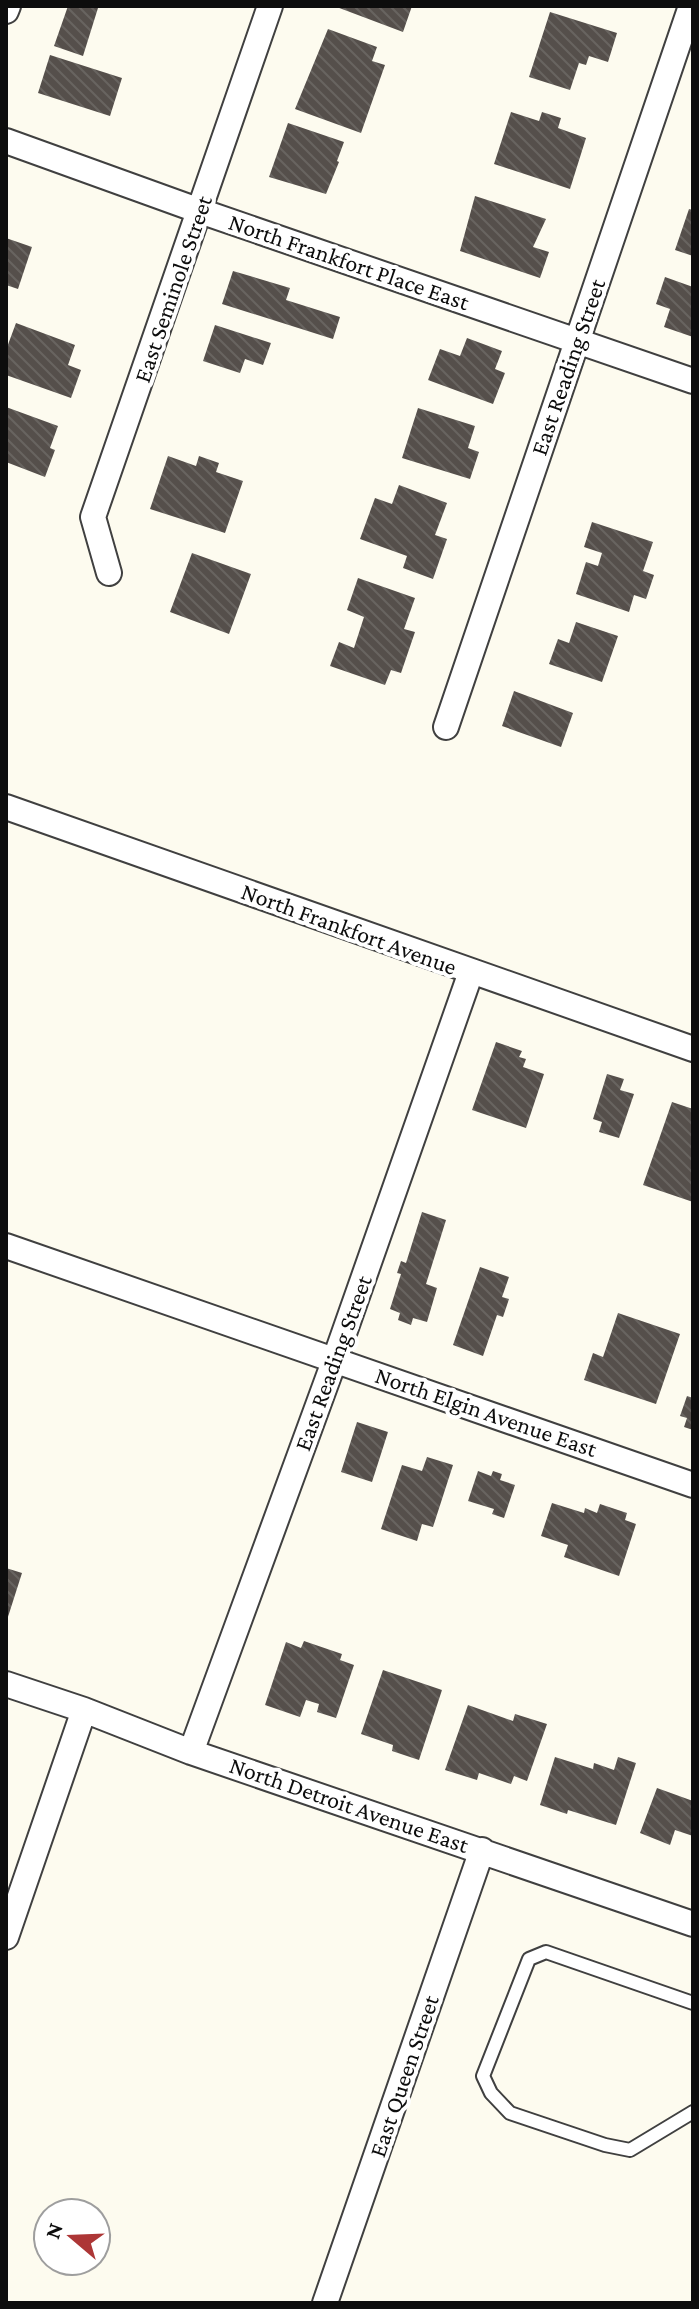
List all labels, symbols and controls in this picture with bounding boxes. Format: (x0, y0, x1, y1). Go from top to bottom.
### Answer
street label: East Seminole Street (128, 191, 217, 386)
street label: North Frankfort Place East (225, 208, 474, 316)
street label: East Reading Street (525, 274, 611, 459)
street label: North Frankfort Avenue (238, 877, 461, 980)
street label: East Reading Street (288, 1270, 377, 1454)
street label: North Elgin Avenue East (372, 1361, 602, 1463)
street label: North Detroit Avenue East (226, 1751, 473, 1859)
street label: East Queen Street (363, 1990, 444, 2160)
north arrow (32, 2197, 112, 2277)
text: N (39, 2219, 68, 2242)

